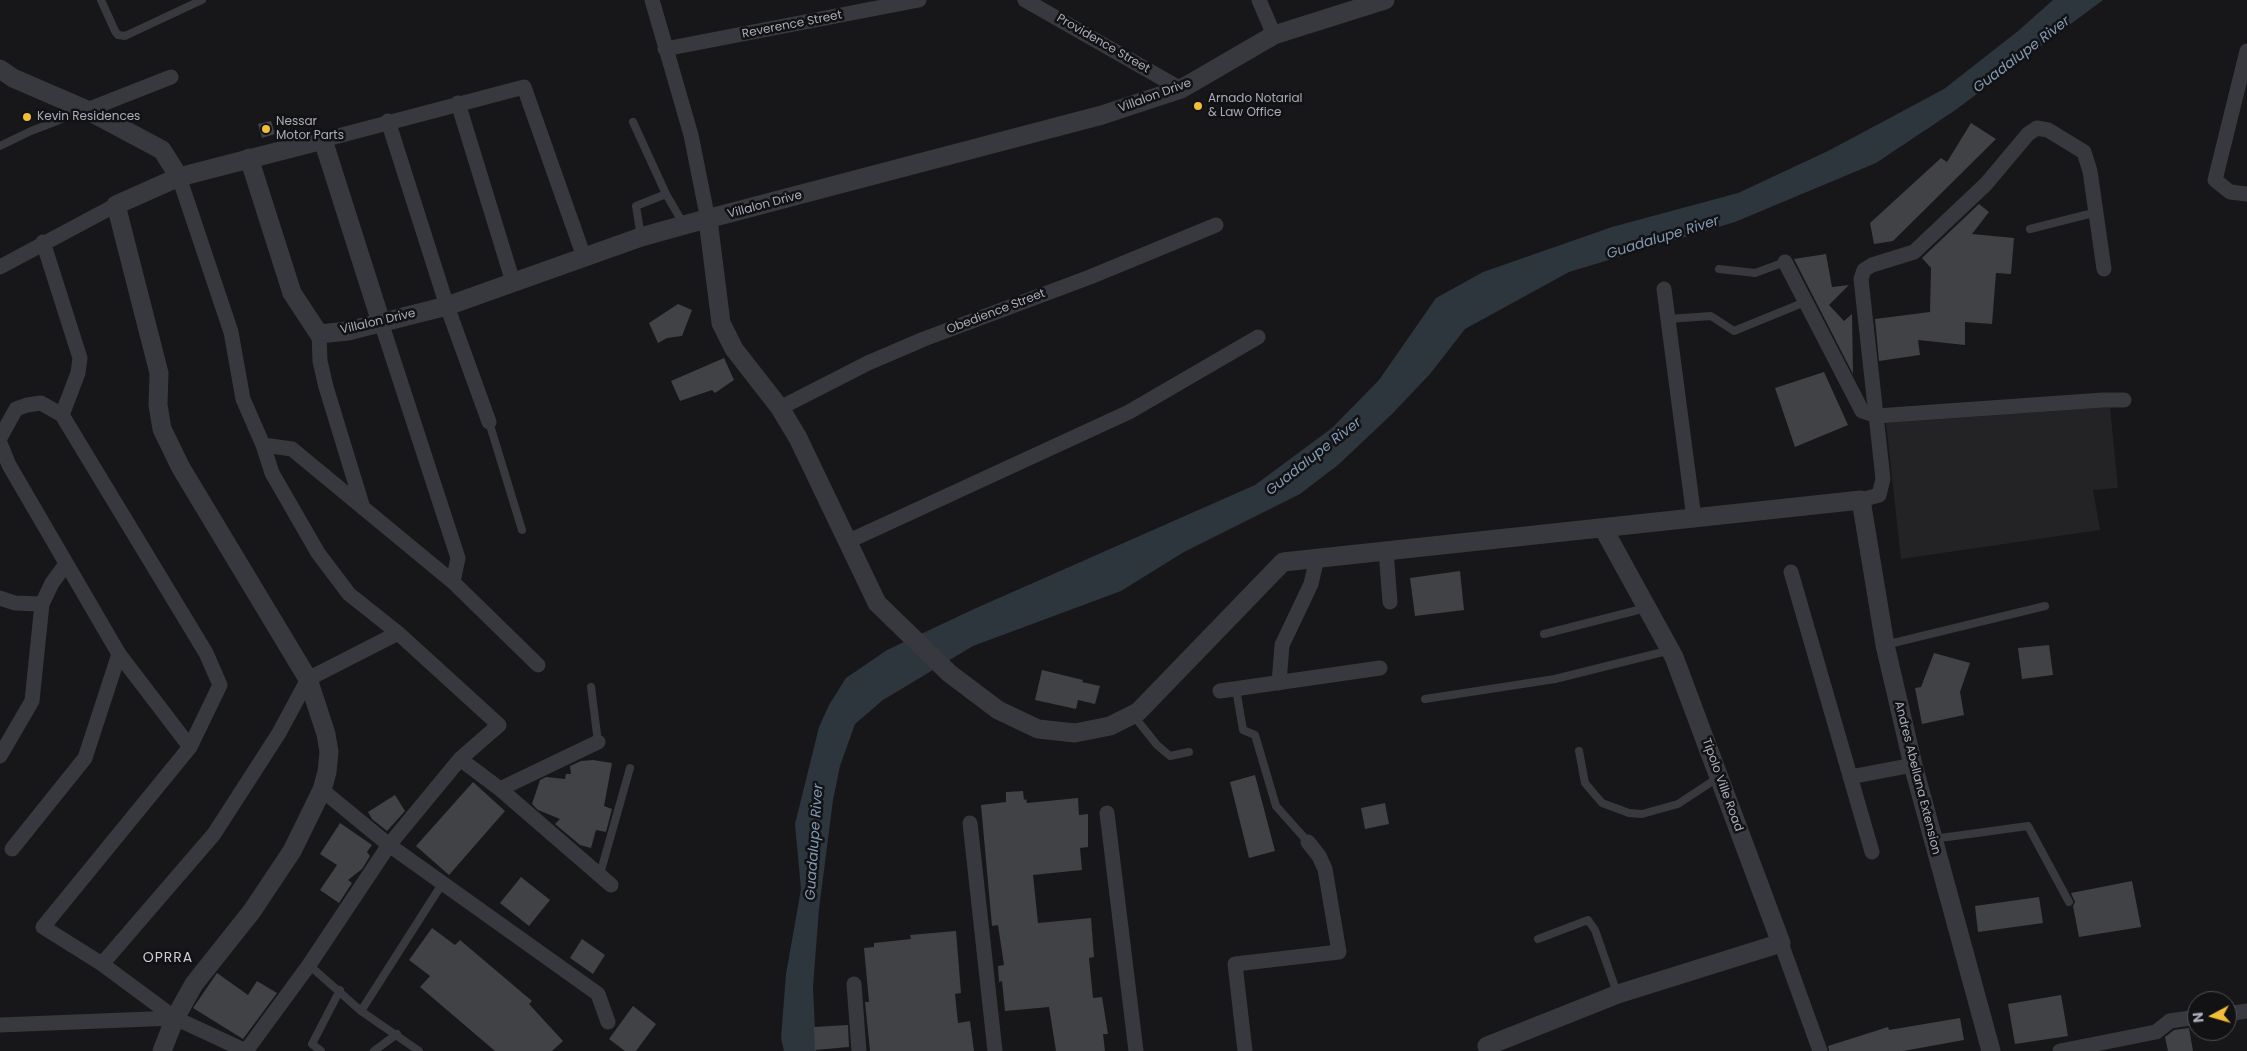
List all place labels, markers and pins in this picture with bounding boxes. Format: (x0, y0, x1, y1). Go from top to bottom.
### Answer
place label: Arnado Notarial & Law Office (1208, 92, 1302, 120)
marker: Arnado Notarial & Law Office (1192, 100, 1204, 112)
place label: Kevin Residences (37, 110, 140, 124)
marker: Kevin Residences (21, 111, 33, 123)
place label: Nessar Motor Parts (276, 115, 344, 143)
marker: Nessar Motor Parts (260, 123, 272, 135)

